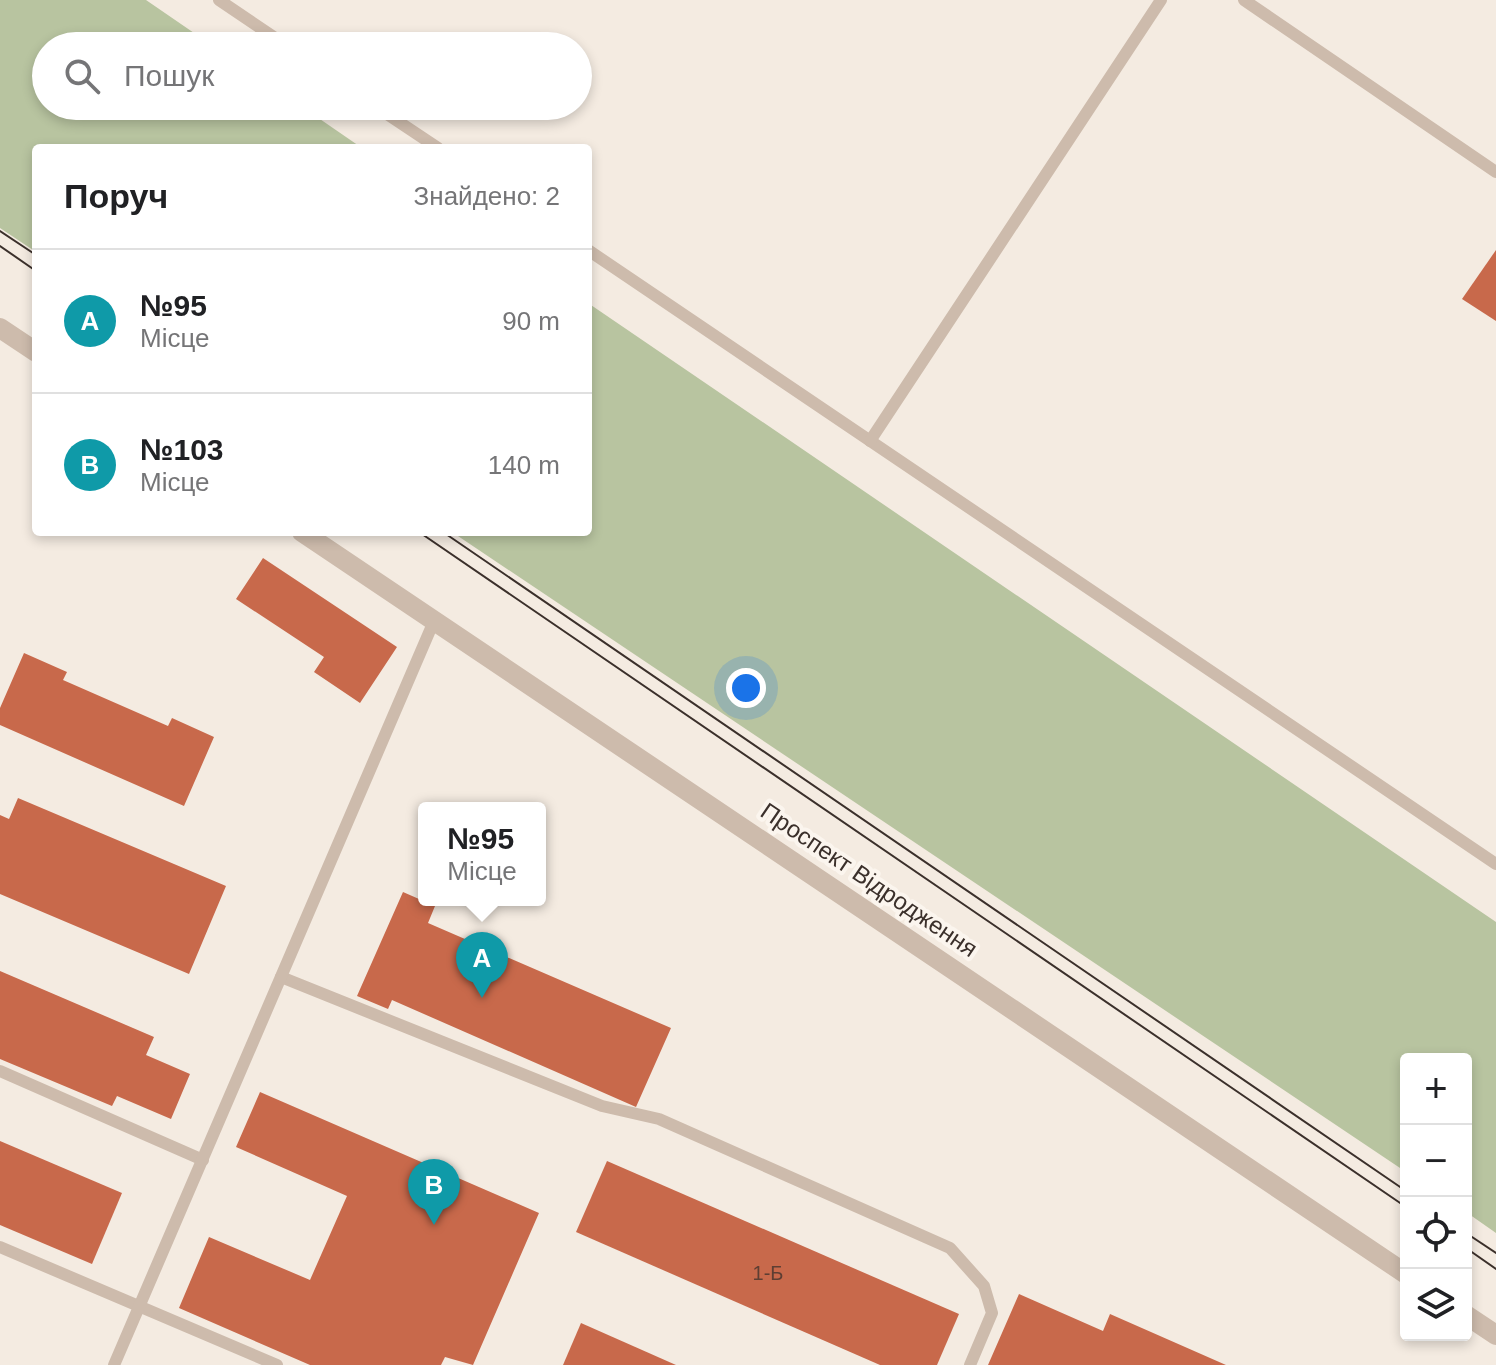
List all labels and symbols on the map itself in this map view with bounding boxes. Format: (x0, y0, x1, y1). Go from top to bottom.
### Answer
your location (726, 668, 766, 708)
street label: Проспект Відродження (756, 797, 983, 962)
pin: A (456, 932, 508, 998)
pin: B (408, 1159, 460, 1225)
house number: 1-Б (753, 1262, 783, 1284)

